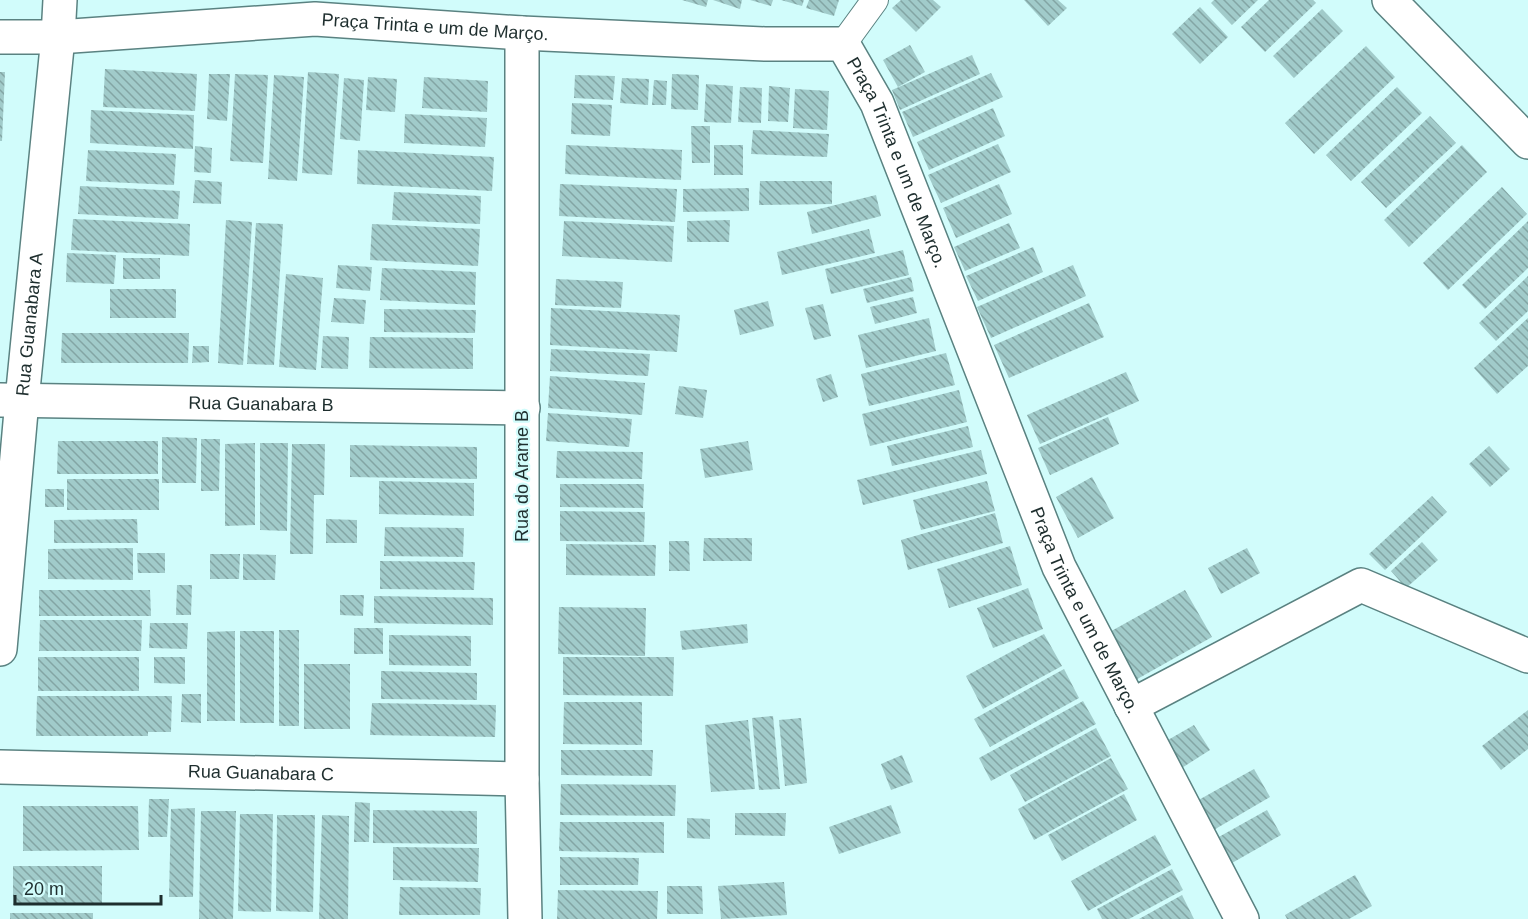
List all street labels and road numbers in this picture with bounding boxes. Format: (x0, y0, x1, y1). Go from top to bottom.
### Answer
street label: Praça Trinta e um de Março. (321, 9, 549, 44)
street label: Praça Trinta e um de Março. (843, 54, 951, 271)
street label: Rua Guanabara A (12, 252, 47, 397)
street label: Rua Guanabara B (188, 393, 334, 415)
street label: Rua do Arame B (512, 410, 532, 542)
street label: Praça Trinta e um de Março. (1027, 504, 1143, 717)
street label: Rua Guanabara C (188, 761, 334, 785)

